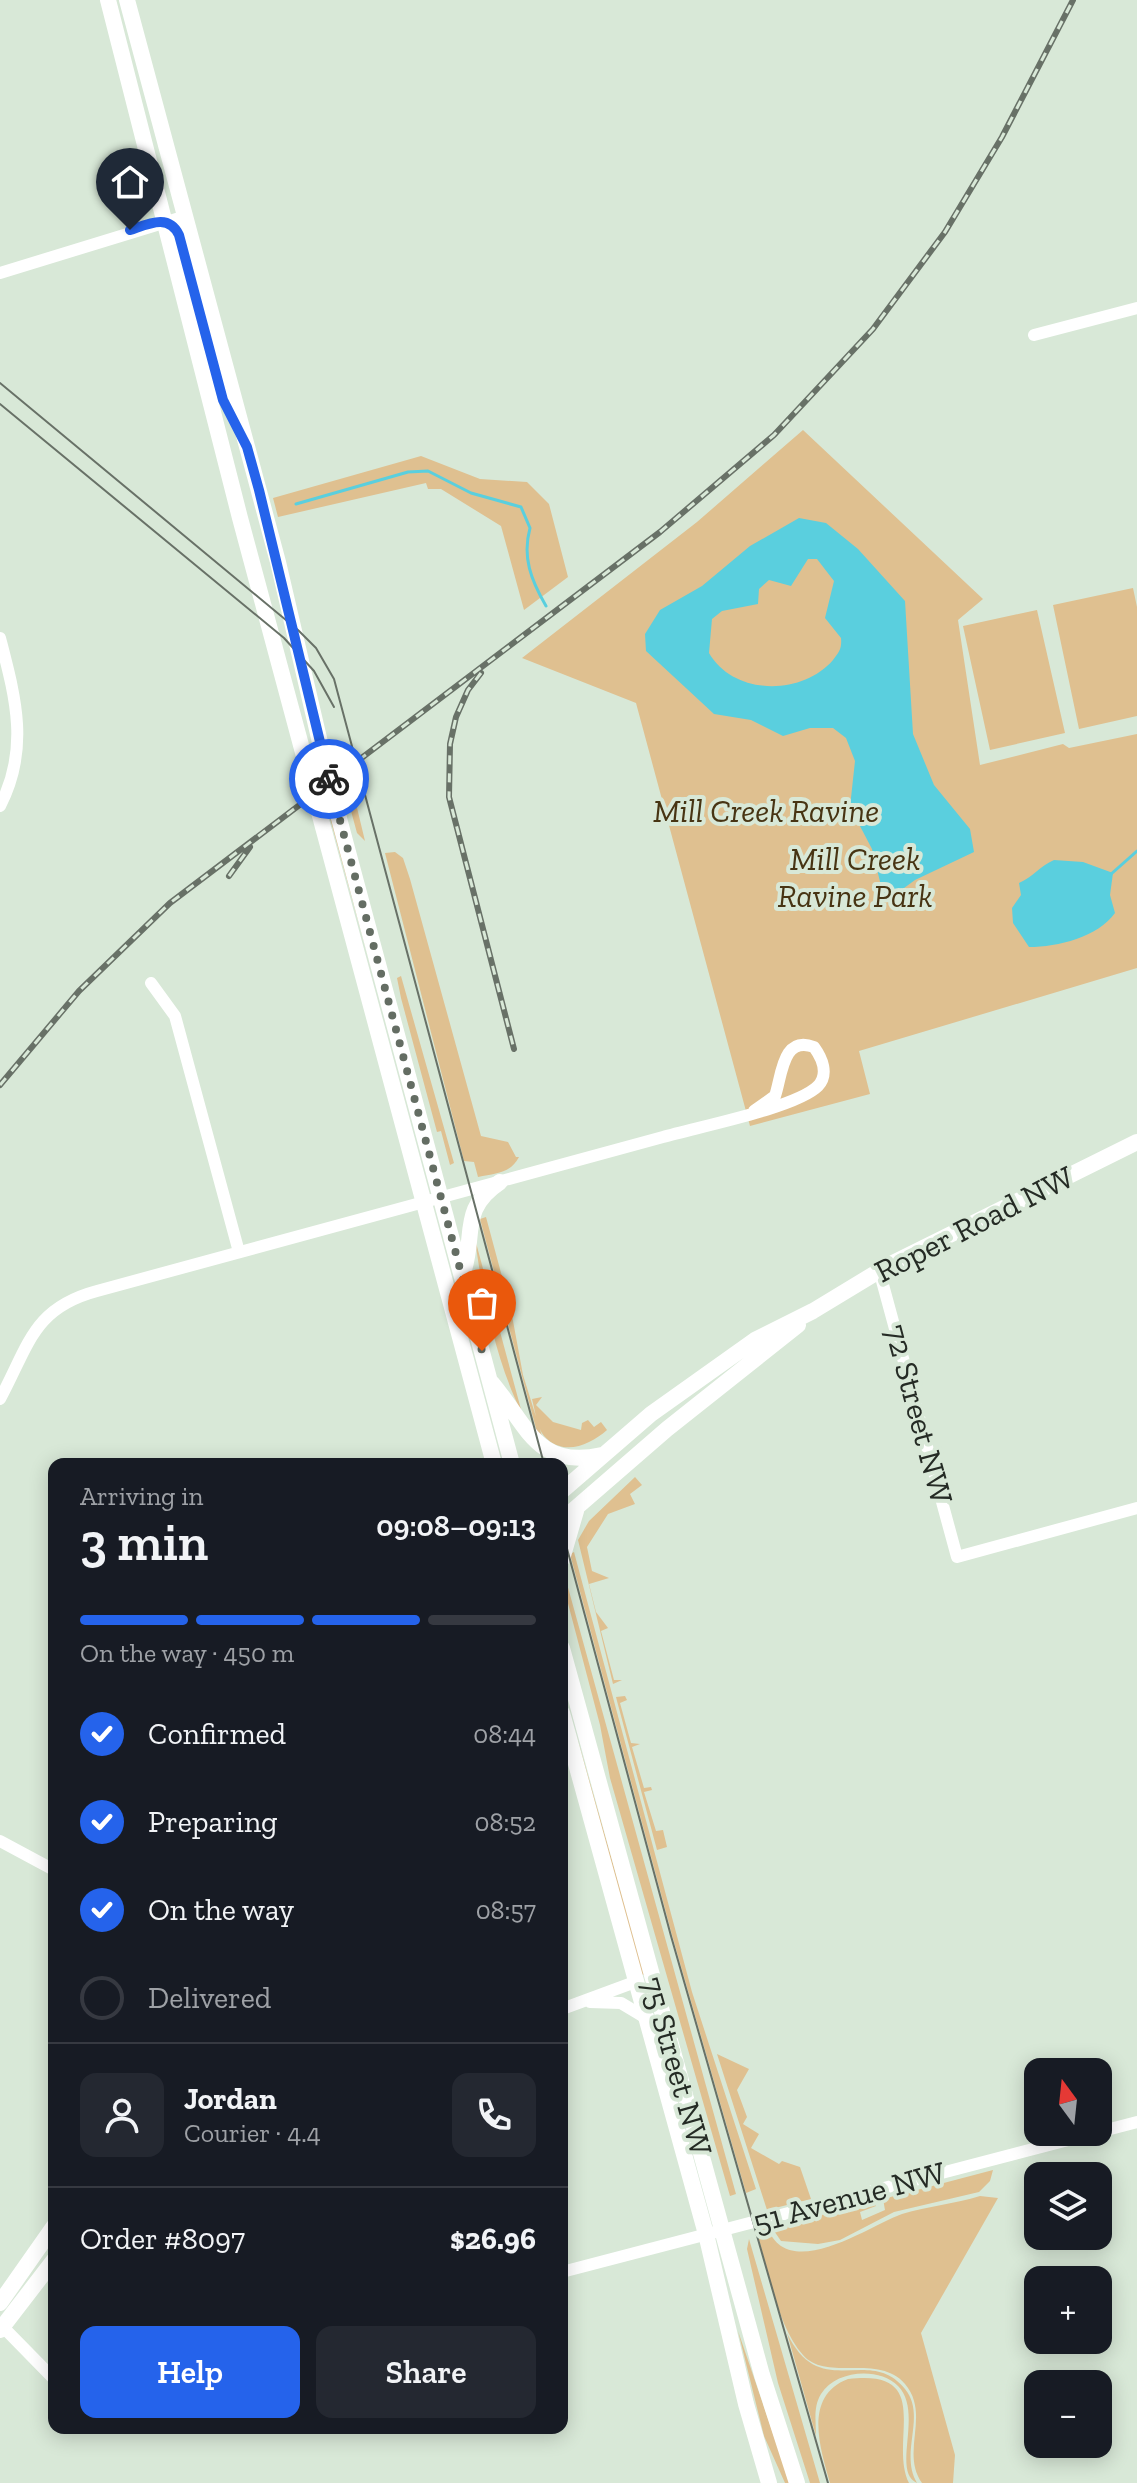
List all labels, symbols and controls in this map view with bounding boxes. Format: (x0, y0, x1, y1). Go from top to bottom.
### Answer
pin (96, 148, 164, 230)
icon: home (108, 160, 152, 204)
courier (289, 739, 369, 819)
icon: bike (307, 757, 351, 801)
park label: Mill Creek Ravine (653, 792, 879, 830)
park label: Mill Creek Ravine Park (778, 840, 932, 915)
street label: Roper Road NW (868, 1157, 1080, 1290)
pin (448, 1269, 516, 1351)
icon: bag (460, 1281, 504, 1325)
street label: 72 Street NW (877, 1320, 961, 1508)
text: Arriving in (80, 1480, 203, 1512)
text: 09:08–09:13 (376, 1508, 536, 1544)
text: 3 min (80, 1511, 208, 1573)
text: On the way · 450 m (80, 1637, 294, 1669)
icon: check (80, 1712, 124, 1756)
text: Confirmed (148, 1716, 286, 1752)
text: 08:44 (473, 1718, 536, 1750)
icon: check (80, 1800, 124, 1844)
text: Preparing (148, 1804, 278, 1840)
text: 08:52 (475, 1806, 536, 1838)
icon: check (80, 1888, 124, 1932)
text: On the way (148, 1892, 294, 1928)
text: 08:57 (476, 1894, 536, 1926)
street label: 75 Street NW (633, 1972, 721, 2160)
text: Delivered (148, 1980, 271, 2016)
north arrow (1024, 2058, 1112, 2146)
map controls (1024, 2058, 1112, 2458)
button: person (80, 2073, 164, 2157)
button: phone (452, 2073, 536, 2157)
text: Jordan (184, 2081, 277, 2117)
text: Courier · 4.4 (184, 2117, 321, 2149)
street label: 51 Avenue NW (749, 2153, 949, 2241)
button: layers (1024, 2162, 1112, 2250)
text: Order #8097 (80, 2221, 245, 2257)
text: $26.96 (450, 2221, 536, 2257)
button: + (1024, 2266, 1112, 2354)
button: Help (80, 2326, 300, 2418)
button: Share (316, 2326, 536, 2418)
button: − (1024, 2370, 1112, 2458)

